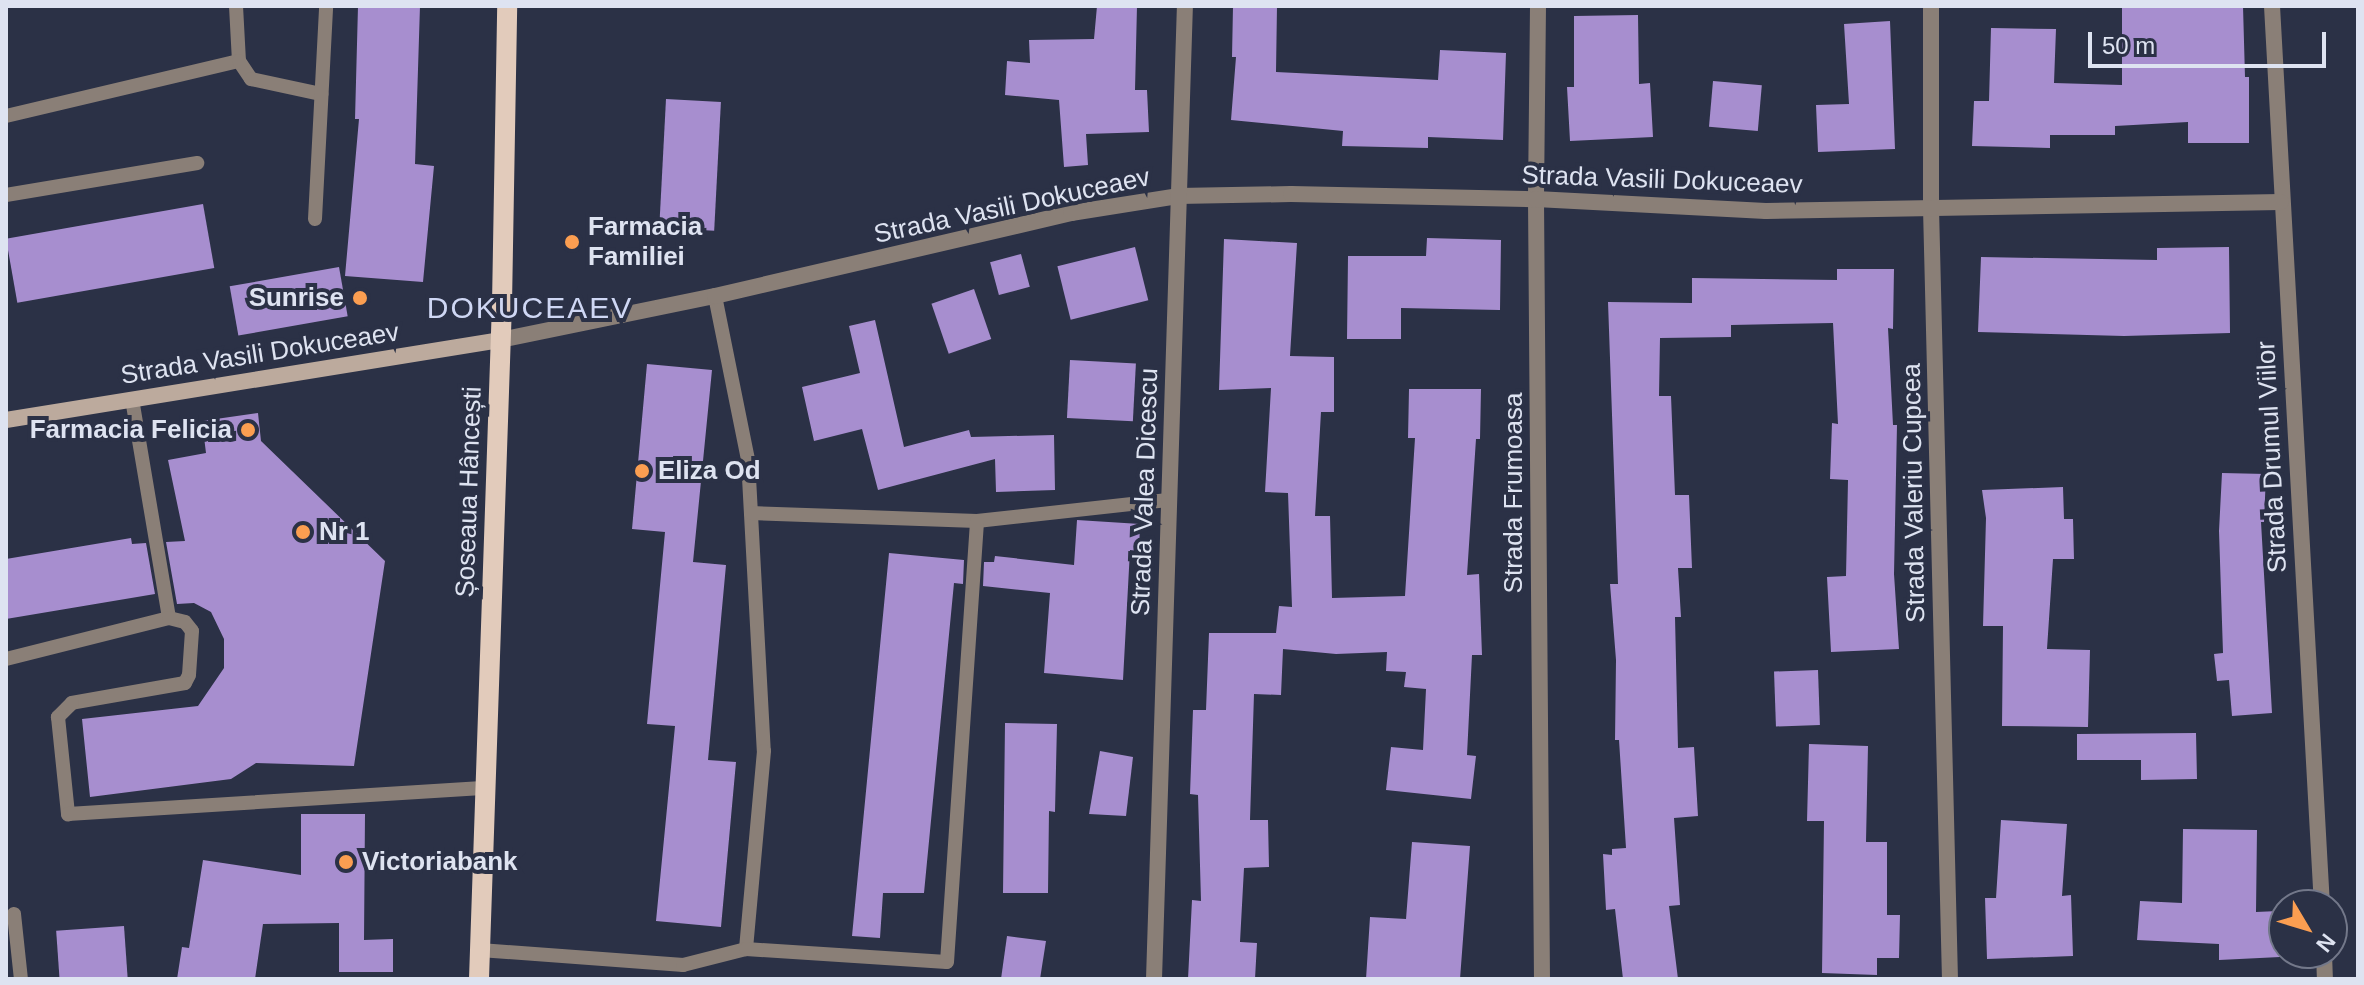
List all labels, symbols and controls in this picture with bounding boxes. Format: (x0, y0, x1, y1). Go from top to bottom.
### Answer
scale bar (2092, 16, 2330, 66)
text: 50 m (2102, 32, 2155, 59)
street label: Strada Vasili Dokuceaev (1521, 160, 1803, 200)
street label: Strada Vasili Dokuceaev (871, 161, 1153, 251)
place label: Farmacia Familiei (588, 211, 702, 272)
marker: Farmacia Familiei (563, 233, 581, 251)
place label: Sunrise (249, 282, 344, 314)
marker: Sunrise (351, 289, 369, 307)
district label: DOKUCEAEV (427, 290, 633, 326)
street label: Strada Vasili Dokuceaev (119, 317, 401, 391)
street label: Strada Drumul Viilor (2250, 340, 2294, 574)
street label: Strada Valeriu Cupcea (1896, 363, 1932, 623)
street label: Strada Valea Dicescu (1125, 367, 1165, 617)
street label: Șoseaua Hâncești (450, 386, 488, 598)
street label: Strada Frumoasa (1498, 393, 1530, 593)
place label: Farmacia Felicia (30, 414, 232, 446)
marker: Farmacia Felicia (239, 421, 257, 439)
place label: Eliza Od (658, 455, 761, 487)
marker: Eliza Od (633, 462, 651, 480)
place label: Nr 1 (319, 516, 370, 548)
marker: Nr 1 (294, 523, 312, 541)
place label: Victoriabank (362, 846, 518, 878)
marker: Victoriabank (337, 853, 355, 871)
north arrow (2268, 889, 2348, 969)
text: N (2311, 929, 2340, 957)

